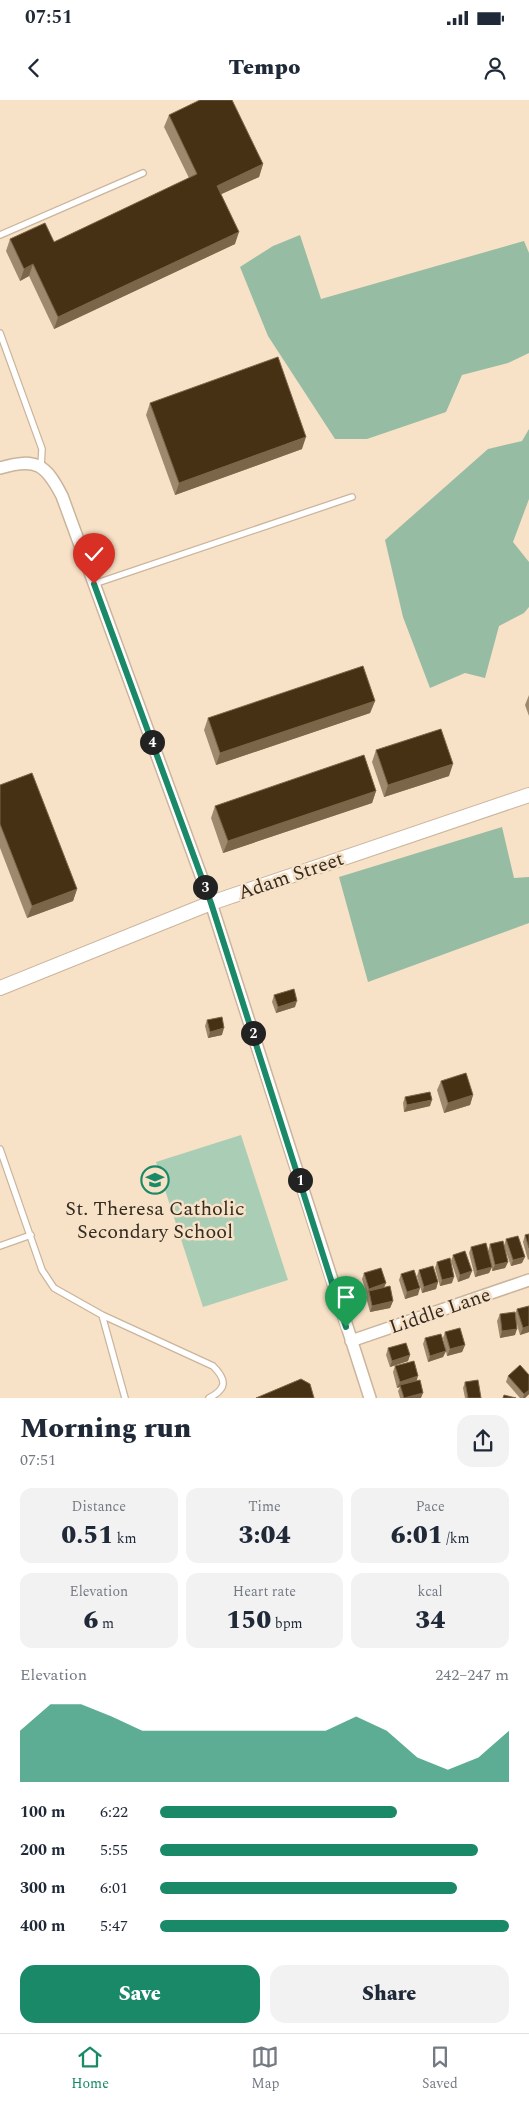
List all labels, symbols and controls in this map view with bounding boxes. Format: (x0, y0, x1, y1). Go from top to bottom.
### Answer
text: 07:51 (25, 3, 73, 32)
text: Tempo (229, 51, 300, 84)
icon: back (20, 54, 48, 82)
icon: person (481, 54, 509, 82)
pin (73, 533, 115, 584)
icon: check (80, 540, 108, 568)
pin: 4 (140, 730, 164, 754)
text: 4 (149, 732, 156, 753)
street label: Adam Street (234, 844, 348, 908)
pin: 3 (192, 874, 218, 900)
text: 3 (202, 877, 209, 898)
pin: 2 (240, 1020, 266, 1046)
text: 2 (250, 1023, 257, 1044)
school or university icon: St. Theresa Catholic Secondary School (140, 1165, 170, 1195)
pin: 1 (288, 1168, 312, 1192)
text: 1 (297, 1170, 304, 1191)
place label: St. Theresa Catholic Secondary School (65, 1194, 245, 1247)
pin (325, 1276, 367, 1327)
street label: Liddle Lane (385, 1280, 495, 1342)
icon: arrive (332, 1283, 360, 1311)
text: Morning run (20, 1407, 191, 1450)
button: share (457, 1415, 509, 1467)
text: 07:51 (20, 1448, 56, 1472)
text: Distance (72, 1496, 126, 1517)
text: Time (248, 1496, 281, 1517)
text: Pace (416, 1496, 445, 1517)
text: 0.51 (61, 1517, 113, 1555)
text: 3:04 (238, 1517, 291, 1555)
text: 6:01 (391, 1517, 443, 1555)
text: km (113, 1528, 137, 1549)
text: /km (443, 1528, 470, 1549)
text: Elevation (70, 1581, 128, 1602)
text: Heart rate (233, 1581, 296, 1602)
text: kcal (418, 1581, 443, 1602)
text: 6 (84, 1602, 99, 1640)
text: 150 (226, 1602, 271, 1640)
text: 34 (415, 1602, 445, 1640)
text: m (99, 1613, 114, 1634)
text: bpm (271, 1613, 303, 1634)
text: Elevation (20, 1663, 87, 1687)
text: 242–247 m (435, 1663, 509, 1687)
text: 100 m (20, 1800, 65, 1824)
text: 6:22 (100, 1800, 128, 1824)
text: 200 m (20, 1838, 65, 1862)
text: 5:55 (100, 1838, 128, 1862)
text: 300 m (20, 1876, 65, 1900)
text: 6:01 (100, 1876, 128, 1900)
text: 400 m (20, 1914, 65, 1938)
text: 5:47 (100, 1914, 128, 1938)
button: Save (20, 1965, 260, 2023)
button: Share (270, 1965, 509, 2023)
tab: Home (71, 2043, 109, 2094)
tab: Map (251, 2043, 280, 2094)
tab: Saved (422, 2043, 458, 2094)

